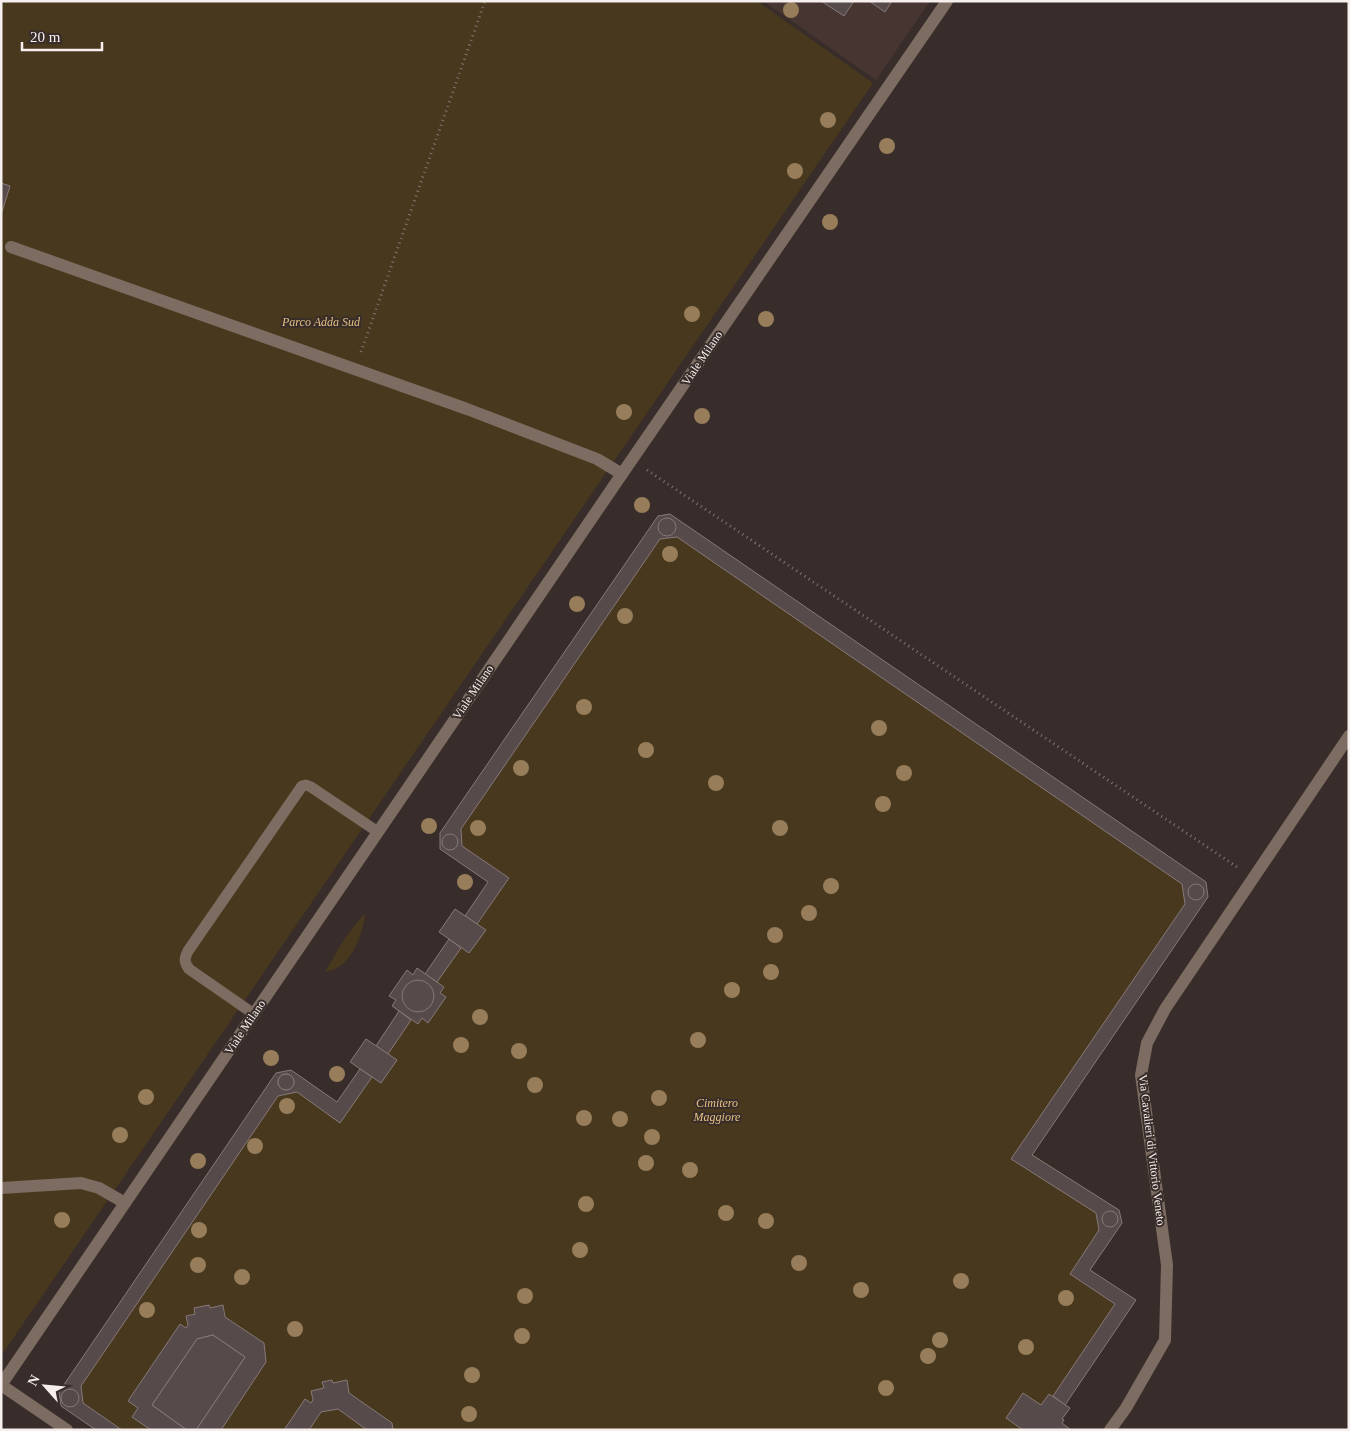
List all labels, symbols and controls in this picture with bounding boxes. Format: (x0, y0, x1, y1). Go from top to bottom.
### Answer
scale bar (22, 20, 102, 52)
text: 20 m (30, 29, 61, 45)
park label: Parco Adda Sud (281, 315, 361, 329)
street label: Viale Milano (679, 328, 725, 388)
street label: Viale Milano (450, 662, 496, 722)
street label: Viale Milano (222, 997, 268, 1057)
street label: Via Cavalieri di Vittorio Veneto (1136, 1074, 1168, 1226)
park label: Cimitero Maggiore (693, 1096, 741, 1124)
north arrow (20, 1361, 70, 1411)
text: N (25, 1372, 43, 1388)

